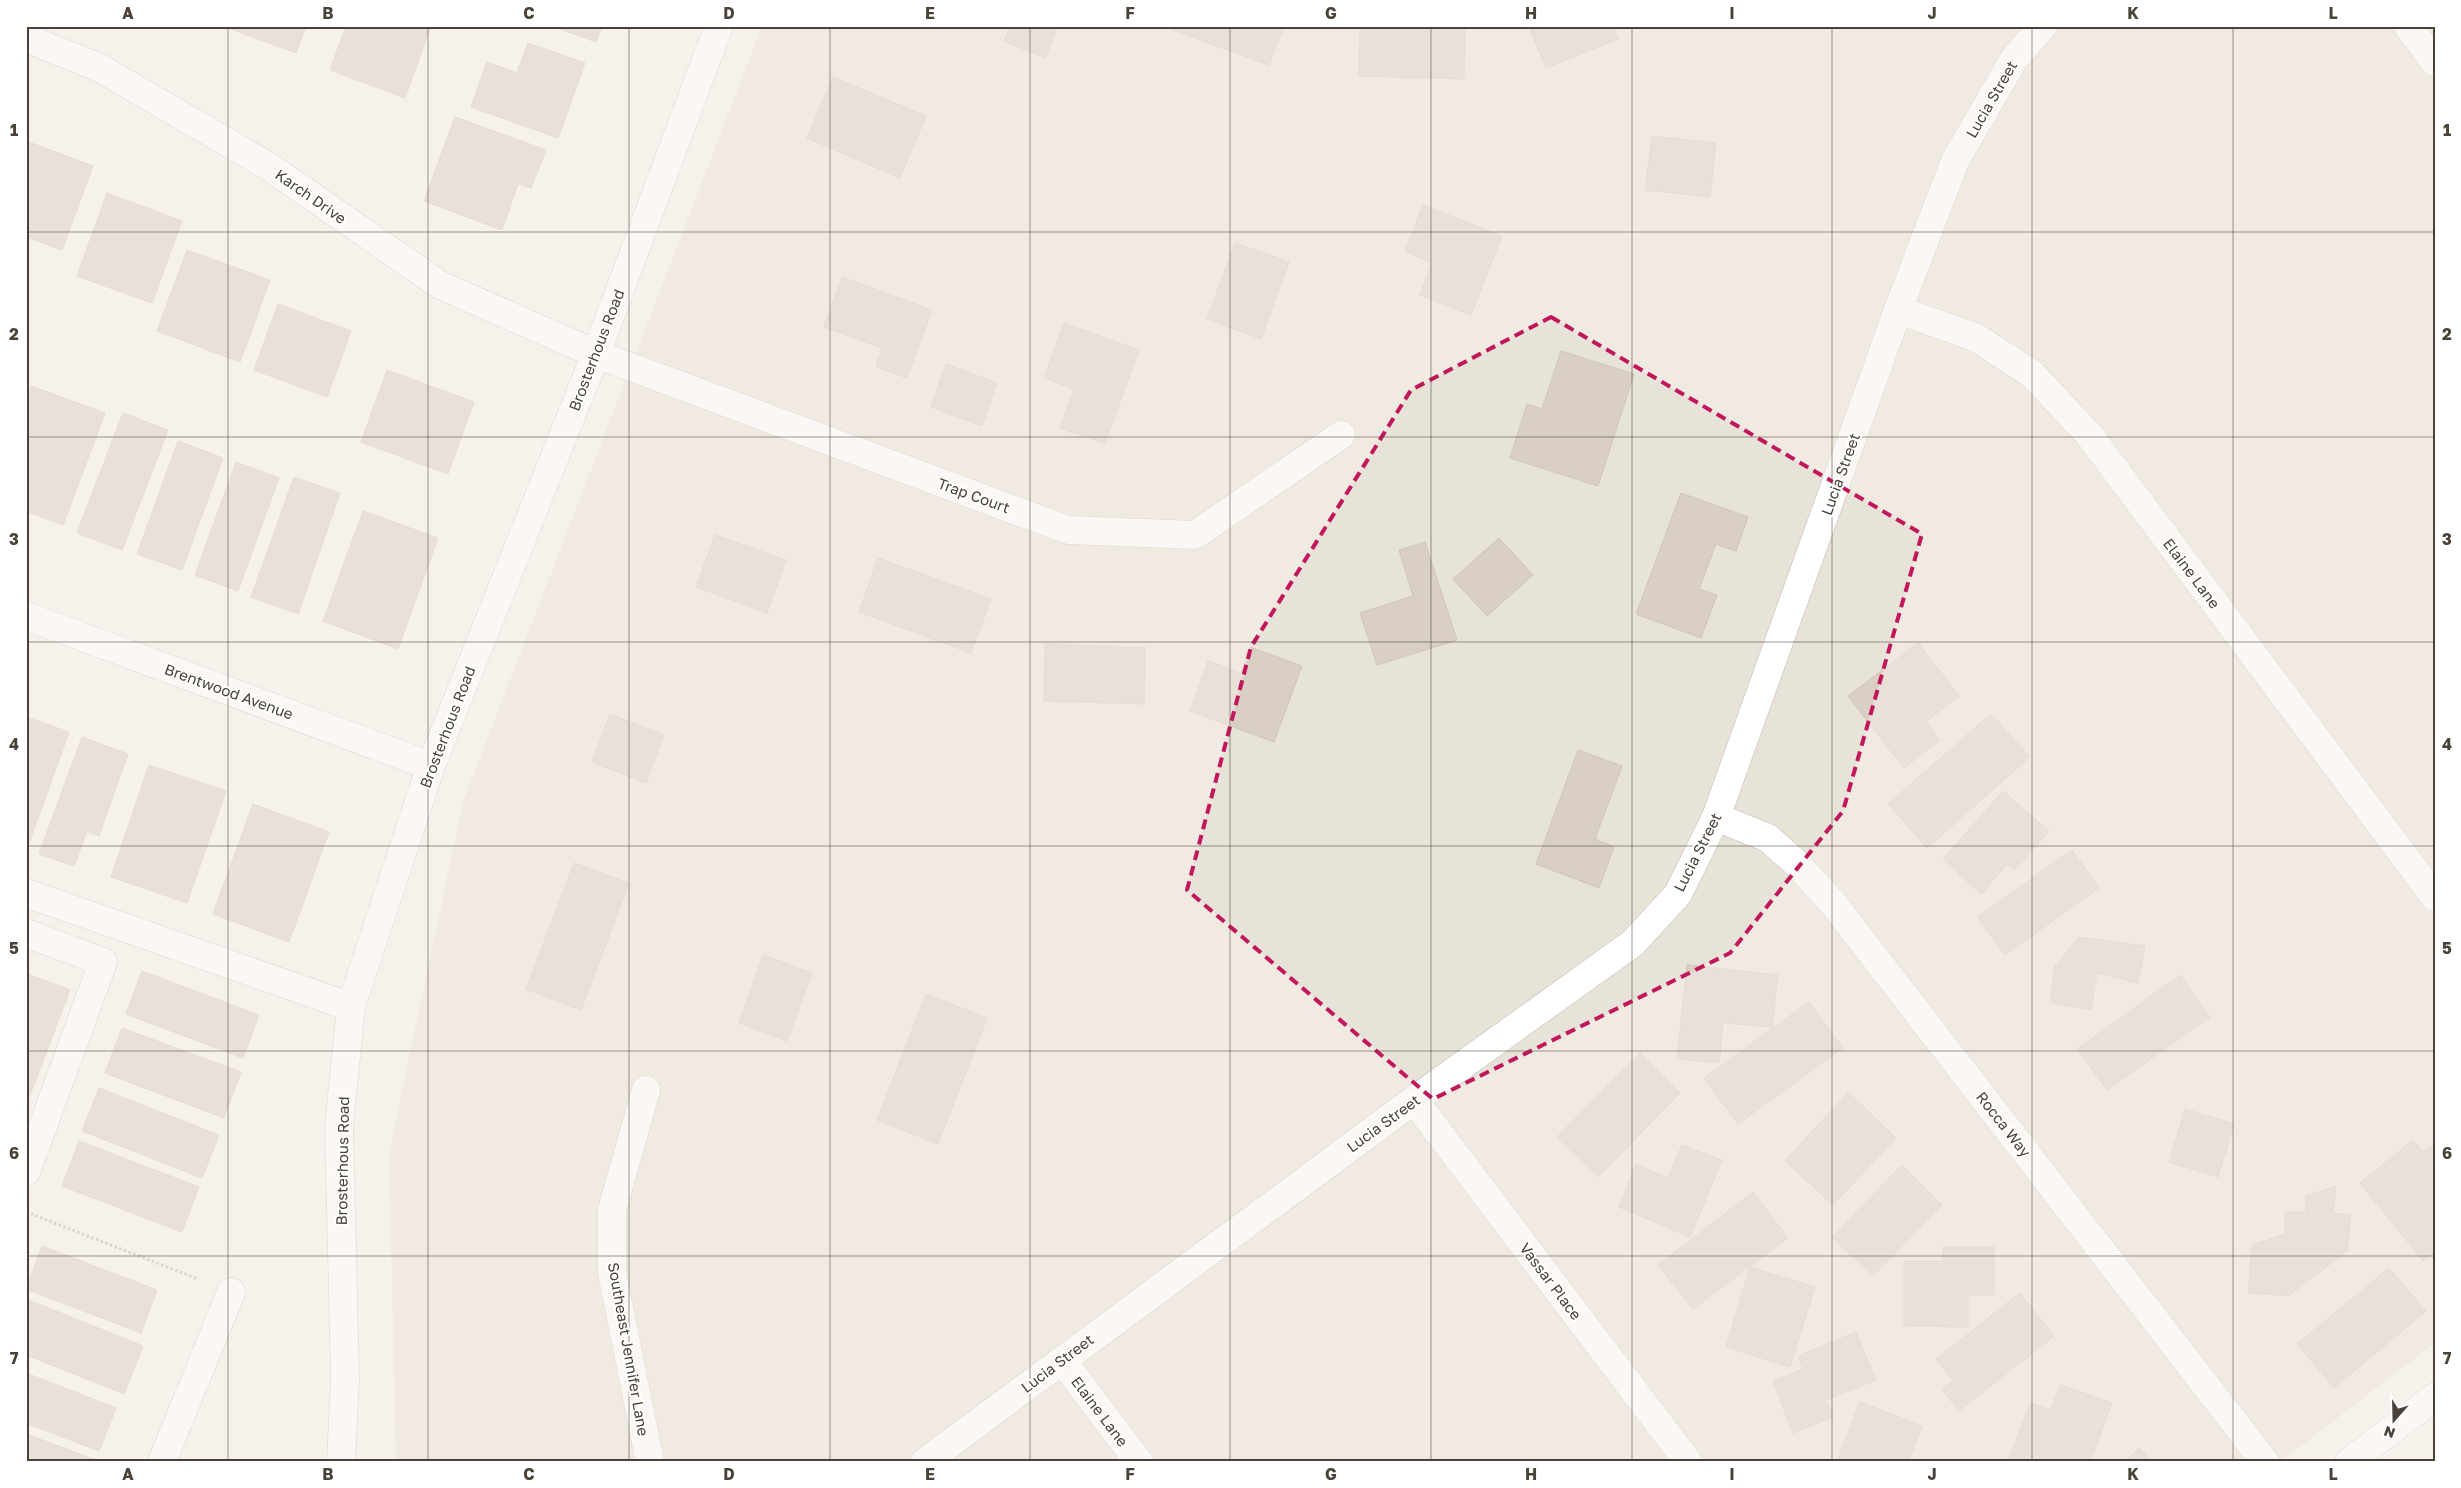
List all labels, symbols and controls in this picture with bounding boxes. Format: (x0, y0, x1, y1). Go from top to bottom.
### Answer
text: A (122, 3, 134, 23)
text: B (322, 3, 334, 23)
text: C (523, 3, 535, 23)
text: D (723, 3, 735, 23)
text: E (925, 3, 935, 23)
text: F (1125, 3, 1135, 23)
text: G (1325, 3, 1337, 23)
text: H (1525, 3, 1537, 23)
text: I (1729, 3, 1735, 23)
text: J (1927, 3, 1937, 23)
text: K (2127, 3, 2139, 23)
text: L (2328, 3, 2338, 23)
street label: Lucia Street (1962, 57, 2020, 141)
text: 1 (10, 120, 18, 140)
text: 1 (2443, 120, 2451, 140)
street label: Karch Drive (272, 165, 350, 227)
street label: Brosterhous Road (564, 287, 628, 413)
text: 2 (9, 324, 19, 344)
text: 2 (2442, 324, 2452, 344)
street label: Lucia Street (1817, 430, 1863, 518)
street label: Trap Court (935, 474, 1013, 516)
text: 3 (9, 529, 19, 549)
text: 3 (2442, 529, 2452, 549)
street label: Elaine Lane (2160, 534, 2224, 612)
street label: Brentwood Avenue (162, 659, 296, 723)
street label: Brosterhous Road (415, 664, 479, 790)
text: 4 (9, 734, 19, 754)
text: 4 (2442, 734, 2452, 754)
street label: Lucia Street (1669, 810, 1725, 894)
text: 5 (9, 938, 19, 958)
text: 5 (2442, 938, 2452, 958)
street label: Rocca Way (1973, 1088, 2035, 1161)
street label: Lucia Street (1343, 1090, 1423, 1156)
street label: Brosterhous Road (332, 1096, 352, 1226)
text: 6 (9, 1143, 19, 1163)
text: 6 (2442, 1143, 2452, 1163)
street label: Vassar Place (1516, 1239, 1586, 1323)
street label: Southeast Jennifer Lane (605, 1261, 653, 1438)
street label: Lucia Street (1017, 1330, 1097, 1396)
text: 7 (10, 1348, 19, 1368)
text: 7 (2443, 1348, 2452, 1368)
street label: Elaine Lane (1068, 1372, 1132, 1450)
north arrow (2368, 1396, 2418, 1446)
text: N (2381, 1423, 2397, 1442)
text: A (122, 1464, 134, 1484)
text: B (322, 1464, 334, 1484)
text: C (523, 1464, 535, 1484)
text: D (723, 1464, 735, 1484)
text: E (925, 1464, 935, 1484)
text: F (1125, 1464, 1135, 1484)
text: G (1325, 1464, 1337, 1484)
text: H (1525, 1464, 1537, 1484)
text: I (1729, 1464, 1735, 1484)
text: J (1927, 1464, 1937, 1484)
text: K (2127, 1464, 2139, 1484)
text: L (2328, 1464, 2338, 1484)

